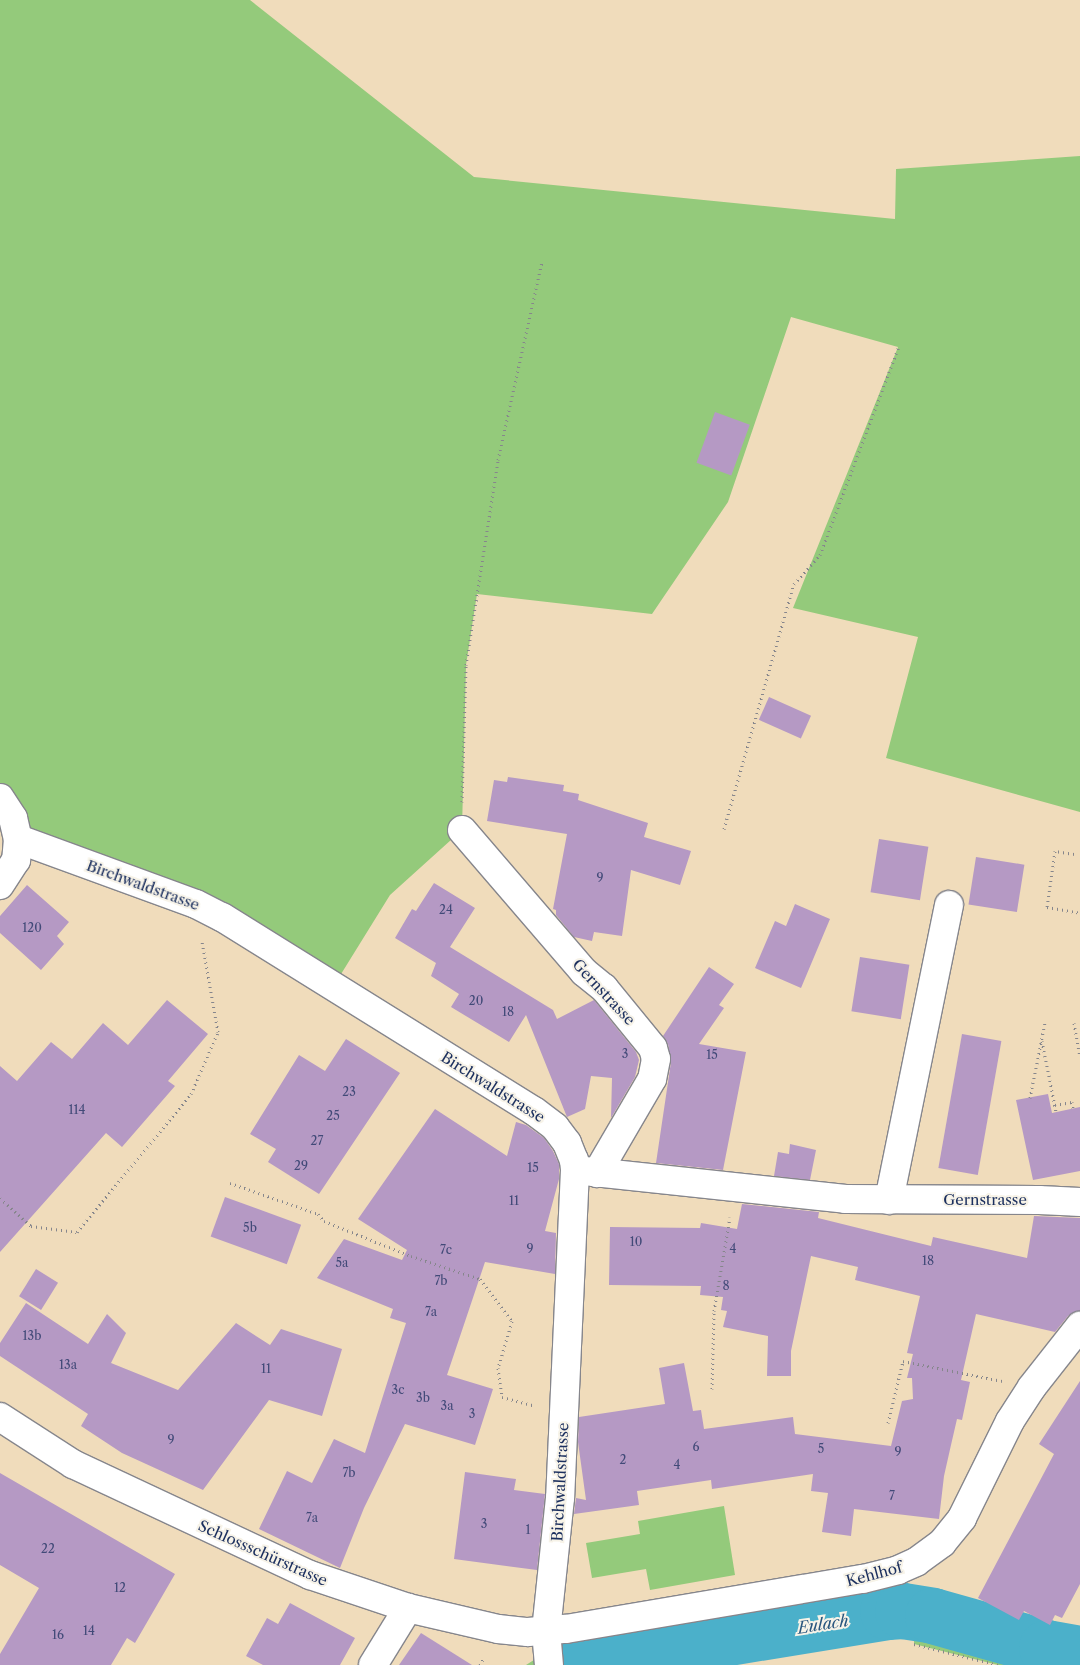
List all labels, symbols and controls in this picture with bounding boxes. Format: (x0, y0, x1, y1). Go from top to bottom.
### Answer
street label: Birchwaldstrasse (84, 856, 202, 914)
house number: 9 (596, 871, 604, 885)
house number: 24 (439, 903, 453, 917)
house number: 120 (22, 921, 42, 935)
street label: Gernstrasse (569, 955, 639, 1029)
house number: 20 (469, 994, 483, 1008)
house number: 18 (502, 1005, 514, 1019)
house number: 3 (622, 1047, 628, 1061)
street label: Birchwaldstrasse (438, 1048, 548, 1126)
house number: 15 (706, 1048, 718, 1062)
house number: 23 (342, 1085, 356, 1099)
house number: 114 (68, 1103, 86, 1117)
house number: 25 (326, 1109, 340, 1123)
house number: 27 (311, 1134, 323, 1148)
house number: 29 (294, 1159, 308, 1173)
house number: 15 (527, 1161, 539, 1175)
street label: Gernstrasse (943, 1191, 1027, 1209)
house number: 11 (509, 1194, 519, 1208)
house number: 5b (243, 1221, 257, 1235)
house number: 10 (630, 1235, 642, 1249)
house number: 9 (526, 1242, 534, 1256)
house number: 4 (730, 1242, 736, 1256)
house number: 7c (440, 1243, 452, 1257)
house number: 18 (922, 1254, 934, 1268)
house number: 5a (336, 1256, 348, 1270)
house number: 7b (434, 1274, 448, 1288)
house number: 8 (722, 1279, 730, 1293)
house number: 7a (425, 1305, 437, 1319)
house number: 13b (23, 1329, 41, 1343)
house number: 13a (59, 1358, 77, 1372)
house number: 11 (261, 1362, 271, 1376)
house number: 3c (392, 1383, 404, 1397)
house number: 3b (416, 1391, 430, 1405)
house number: 3a (441, 1399, 453, 1413)
house number: 3 (469, 1407, 475, 1421)
street label: Birchwaldstrasse (548, 1422, 572, 1542)
house number: 9 (167, 1433, 175, 1447)
house number: 6 (692, 1440, 700, 1454)
house number: 5 (818, 1442, 824, 1456)
house number: 9 (894, 1445, 902, 1459)
house number: 2 (620, 1453, 626, 1467)
house number: 4 (674, 1458, 680, 1472)
house number: 7b (342, 1466, 356, 1480)
house number: 7 (889, 1489, 895, 1503)
house number: 7a (306, 1511, 318, 1525)
street label: Schlossschürstrasse (196, 1516, 330, 1590)
house number: 3 (481, 1517, 487, 1531)
house number: 1 (525, 1523, 531, 1537)
house number: 22 (41, 1542, 55, 1556)
street label: Kehlhof (844, 1558, 904, 1590)
house number: 12 (114, 1581, 126, 1595)
water label: Eulach (796, 1611, 850, 1637)
house number: 14 (83, 1624, 95, 1638)
house number: 16 (52, 1628, 64, 1642)

